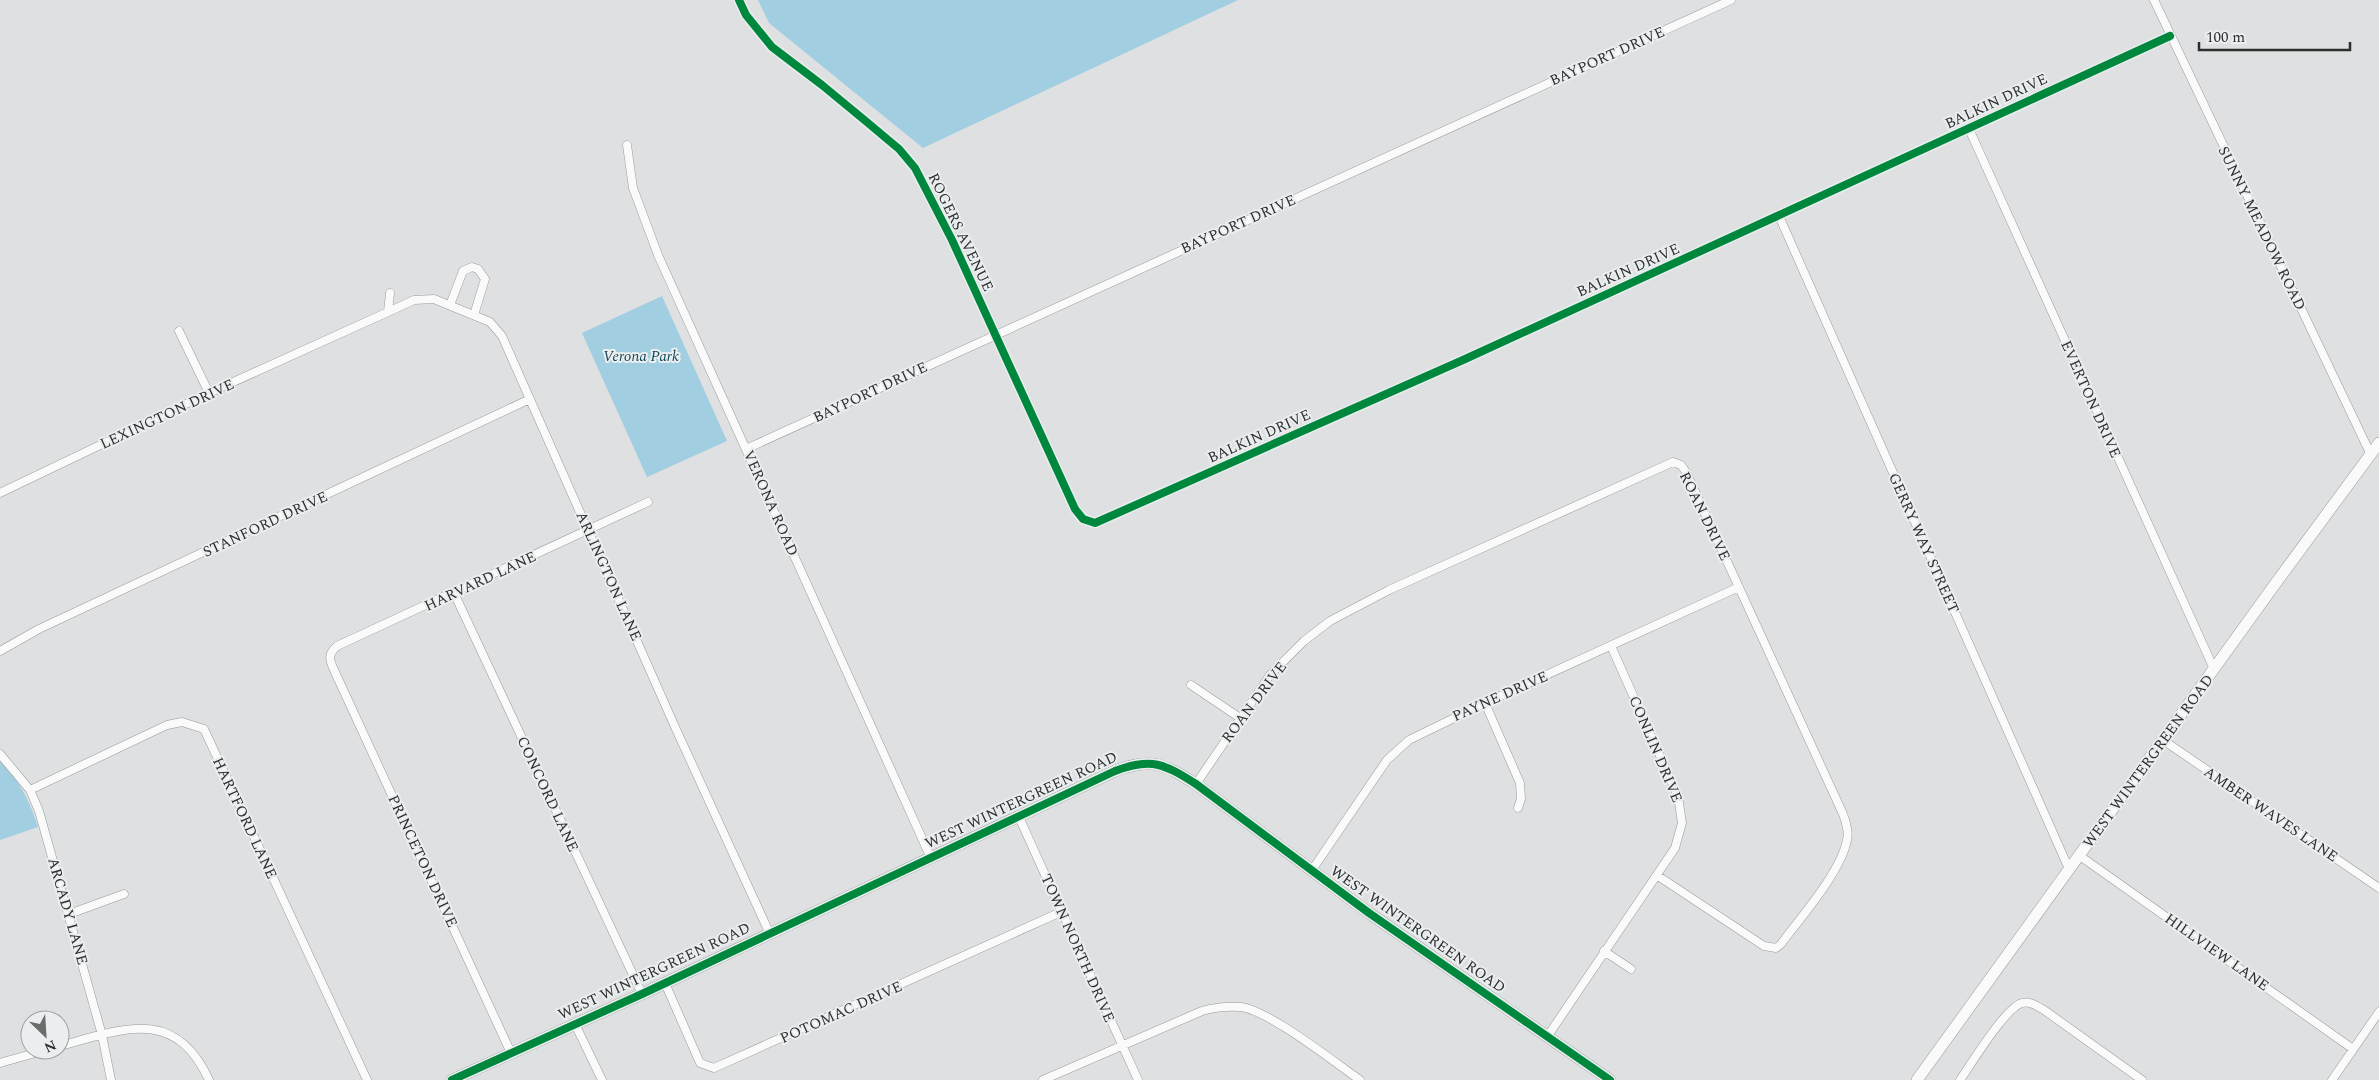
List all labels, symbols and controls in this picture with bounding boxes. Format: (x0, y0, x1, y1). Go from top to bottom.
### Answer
scale bar (2199, 20, 2350, 52)
street label: BAYPORT DRIVE (1546, 21, 1669, 92)
text: 100 m (2206, 26, 2245, 49)
street label: BALKIN DRIVE (1941, 68, 2051, 135)
street label: SUNNY MEADOW ROAD (2212, 142, 2311, 314)
street label: ROGERS AVENUE (922, 169, 999, 296)
street label: BAYPORT DRIVE (1177, 189, 1300, 260)
street label: BALKIN DRIVE (1573, 237, 1683, 303)
street label: EVERTON DRIVE (2054, 337, 2127, 462)
park label: Verona Park (603, 345, 679, 368)
street label: BAYPORT DRIVE (809, 356, 931, 429)
street label: LEXINGTON DRIVE (96, 373, 238, 456)
street label: BALKIN DRIVE (1204, 403, 1314, 469)
street label: VERONA ROAD (737, 447, 804, 560)
street label: ROAN DRIVE (1673, 468, 1736, 565)
street label: GERRY WAY STREET (1882, 469, 1965, 617)
street label: STANFORD DRIVE (199, 485, 332, 564)
street label: ARLINGTON LANE (570, 508, 647, 645)
street label: HARVARD LANE (420, 545, 540, 618)
street label: ROAN DRIVE (1216, 657, 1293, 748)
street label: PAYNE DRIVE (1449, 665, 1552, 728)
street label: WEST WINTERGREEN ROAD (2077, 670, 2219, 853)
street label: CONLIN DRIVE (1623, 692, 1688, 806)
street label: CONCORD LANE (511, 733, 584, 856)
street label: WEST WINTERGREEN ROAD (921, 746, 1121, 855)
street label: HARTFORD LANE (206, 754, 283, 883)
street label: AMBER WAVES LANE (2199, 761, 2343, 868)
street label: PRINCETON DRIVE (382, 791, 463, 931)
street label: ARCADY LANE (41, 855, 94, 967)
street label: WEST WINTERGREEN ROAD (1325, 860, 1510, 999)
street label: TOWN NORTH DRIVE (1034, 870, 1121, 1026)
street label: HILLVIEW LANE (2160, 908, 2274, 997)
street label: WEST WINTERGREEN ROAD (554, 917, 754, 1026)
street label: POTOMAC DRIVE (776, 975, 906, 1050)
north arrow (20, 1010, 70, 1060)
text: N (41, 1034, 60, 1058)

